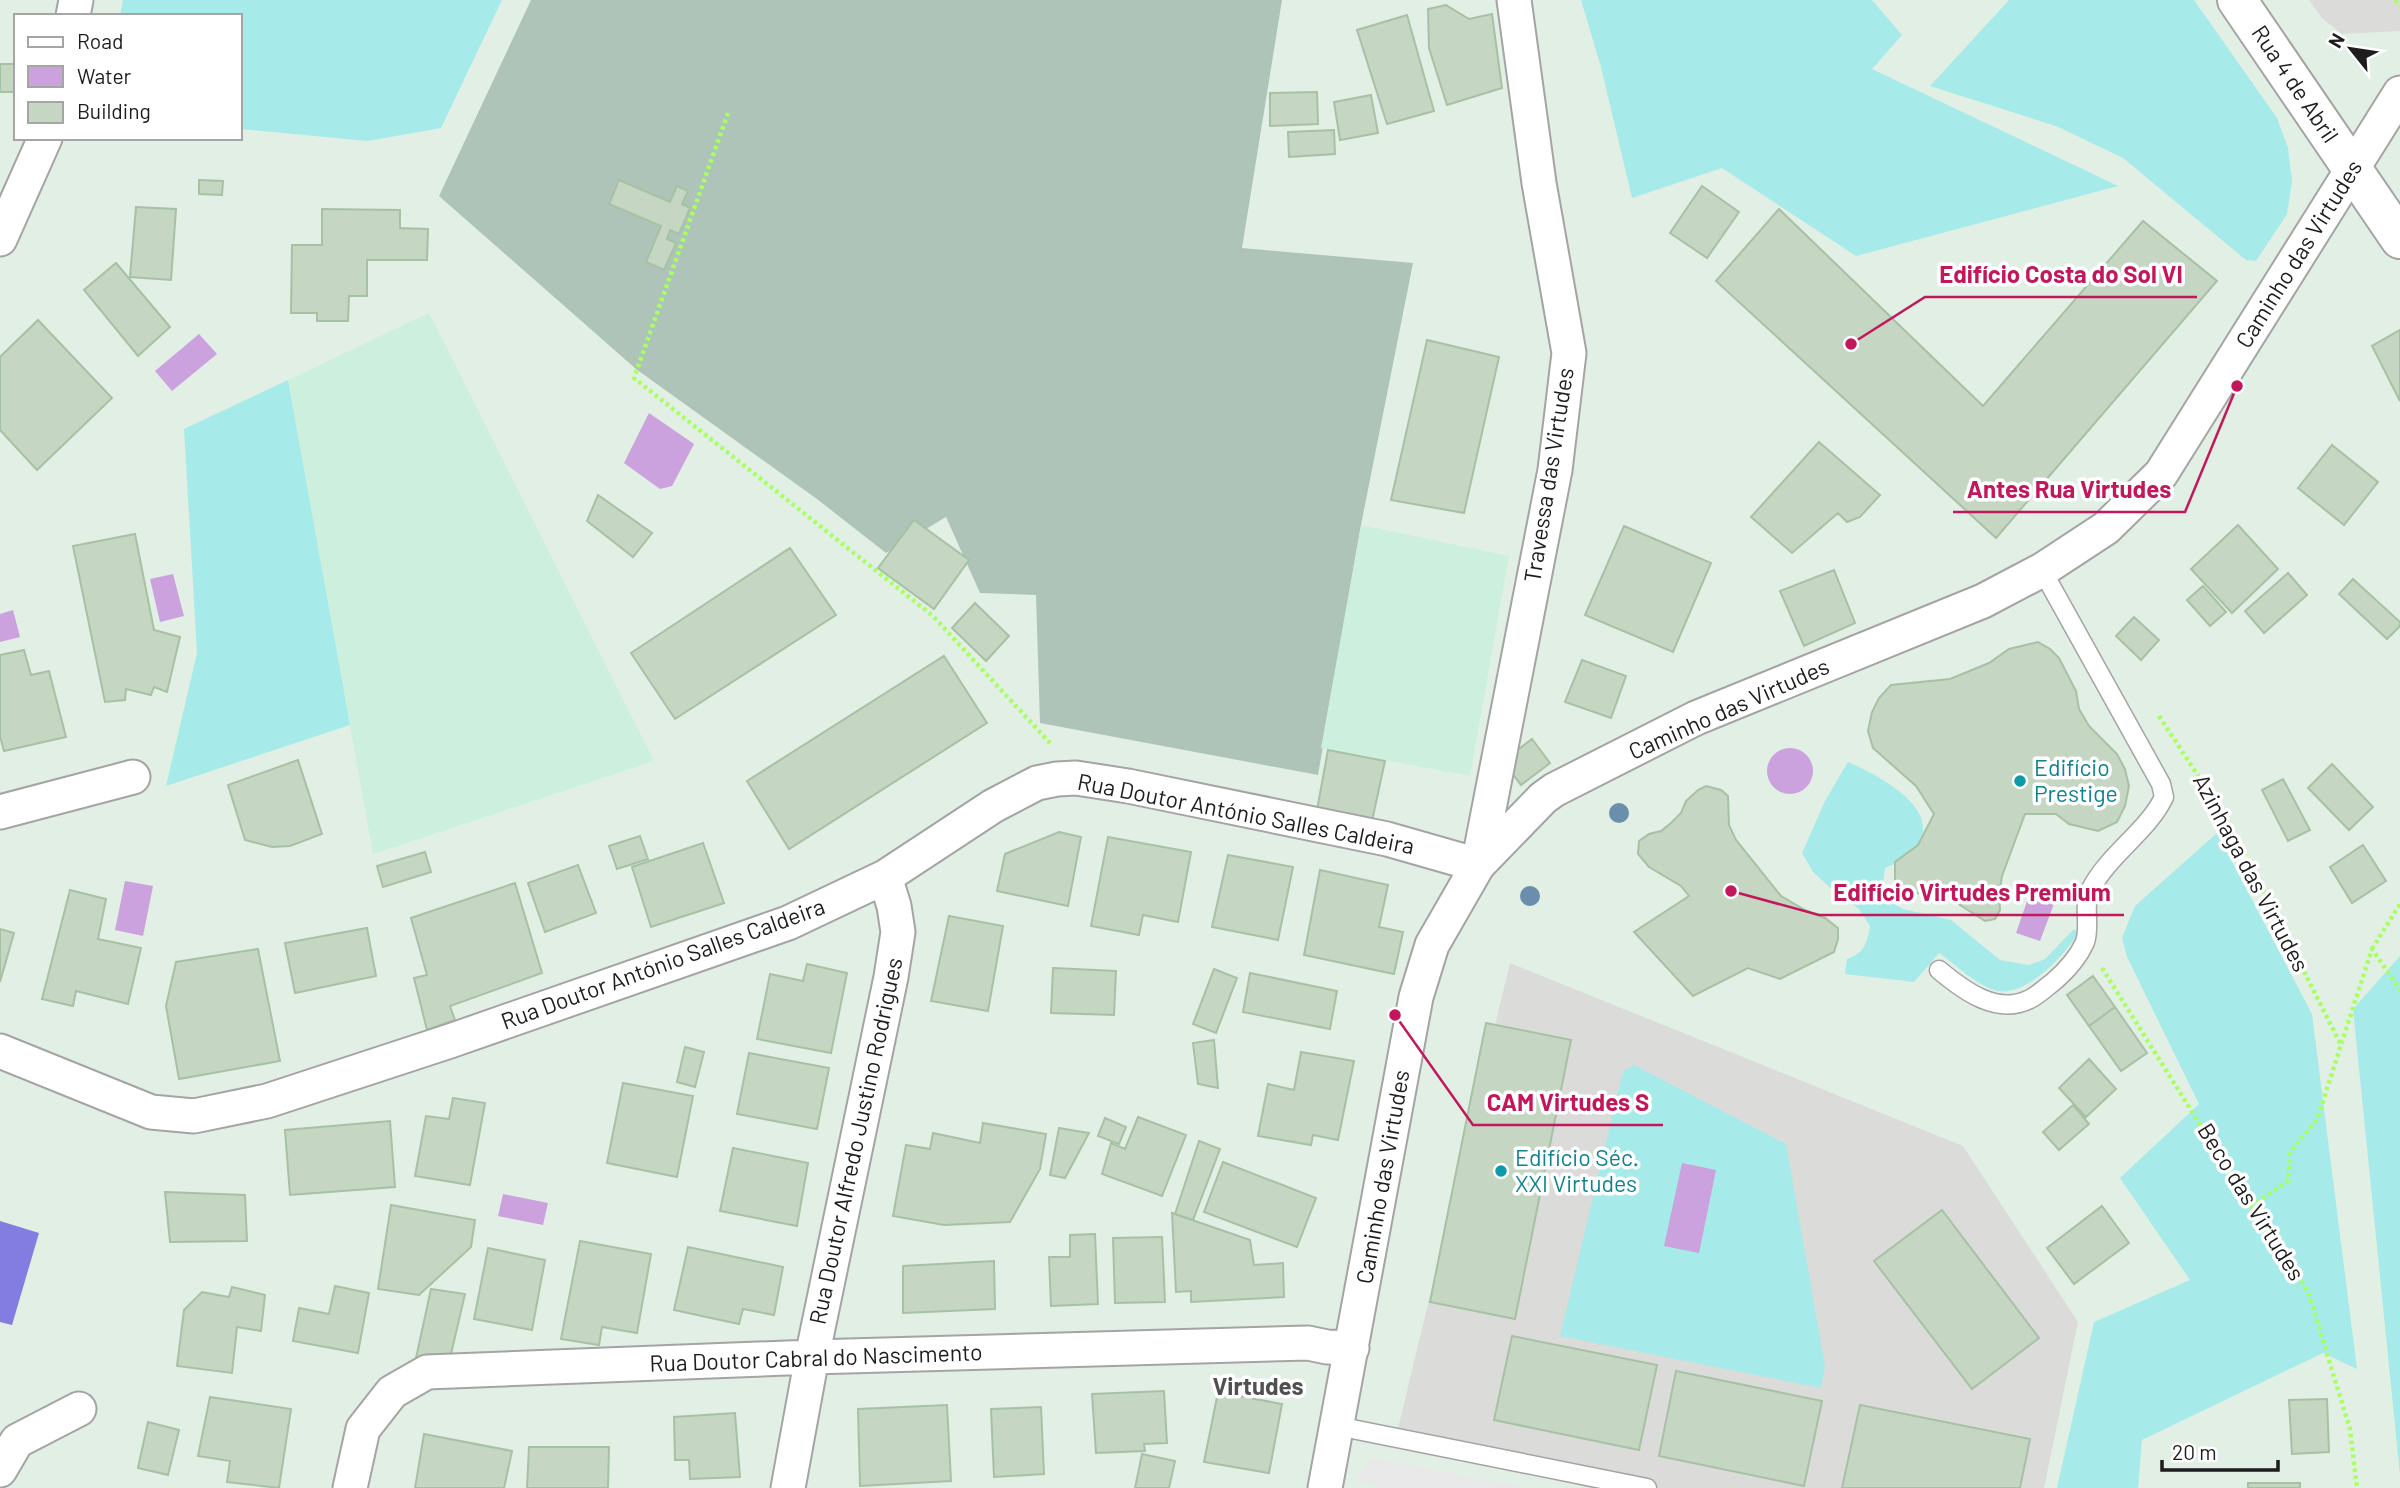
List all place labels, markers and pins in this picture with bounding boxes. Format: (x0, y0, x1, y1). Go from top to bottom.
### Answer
callout: Edifício Costa do Sol VI (1925, 252, 2197, 297)
callout: Antes Rua Virtudes (1953, 467, 2185, 512)
place label: Edifício Prestige (2034, 753, 2118, 807)
marker: Edifício Prestige (2012, 773, 2028, 789)
callout: Edifício Virtudes Premium (1819, 870, 2124, 915)
callout: CAM Virtudes S (1473, 1080, 1663, 1125)
place label: Edifício Séc. XXI Virtudes (1515, 1143, 1639, 1197)
marker: Edifício Séc. XXI Virtudes (1493, 1163, 1509, 1179)

